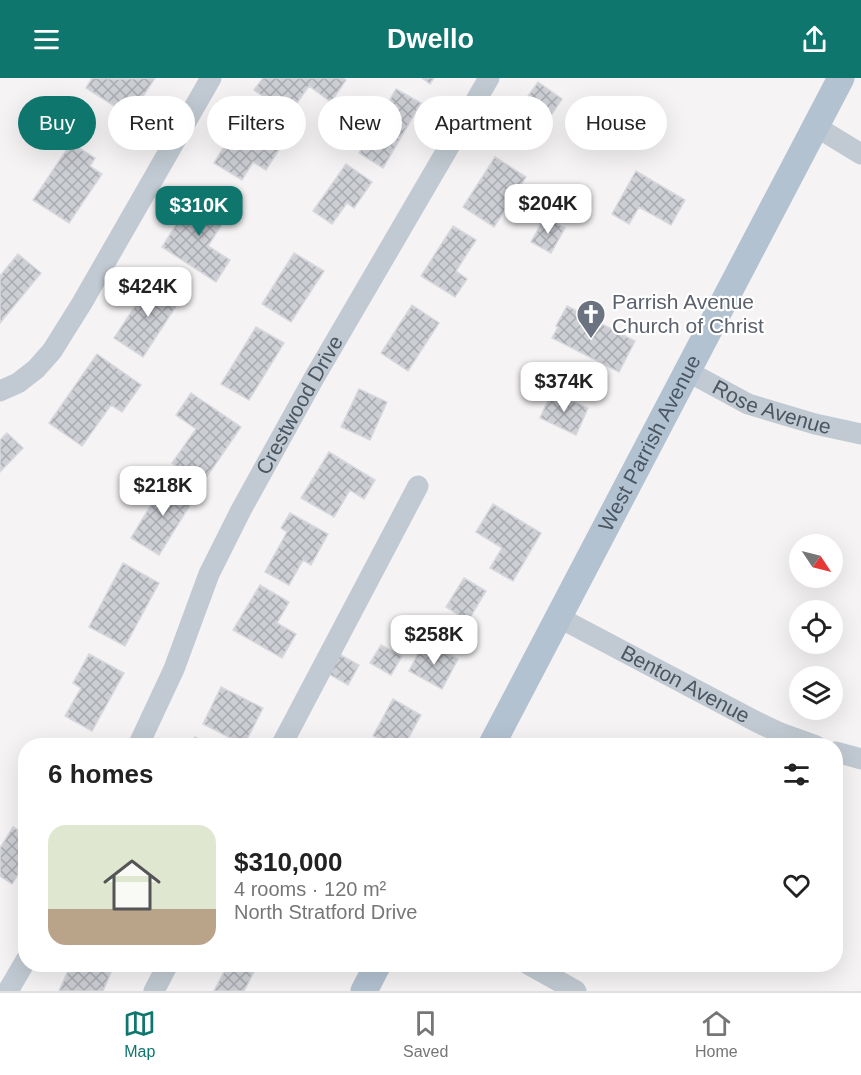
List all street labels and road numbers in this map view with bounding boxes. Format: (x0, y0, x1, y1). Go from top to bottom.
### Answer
street label: Crestwood Drive (251, 331, 347, 478)
street label: West Parrish Avenue (594, 351, 705, 535)
street label: Rose Avenue (709, 375, 833, 438)
street label: Benton Avenue (617, 640, 754, 727)

